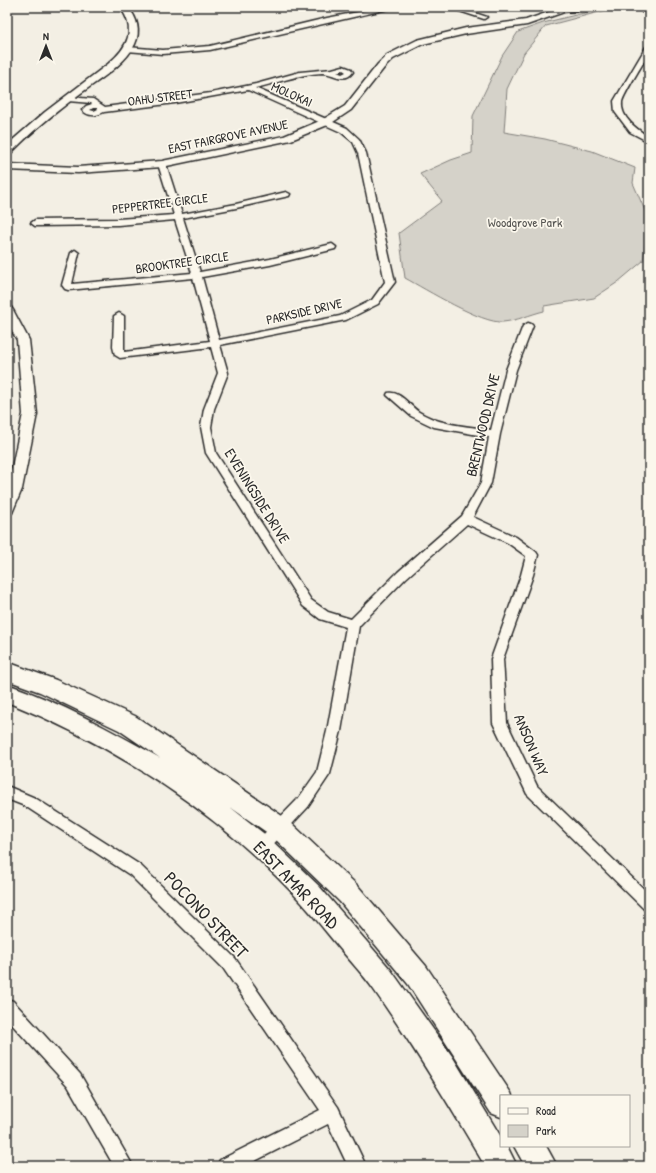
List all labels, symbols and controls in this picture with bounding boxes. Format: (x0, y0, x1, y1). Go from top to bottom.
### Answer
north arrow (26, 26, 66, 66)
text: N (43, 29, 49, 43)
street label: MOLOKAI (269, 77, 315, 111)
street label: OAHU STREET (126, 84, 194, 110)
street label: EAST FAIRGROVE AVENUE (166, 114, 290, 157)
street label: PEPPERTREE CIRCLE (111, 188, 209, 218)
park label: Woodgrove Park (488, 213, 563, 231)
street label: BROOKTREE CIRCLE (134, 247, 230, 277)
street label: PARKSIDE DRIVE (264, 293, 344, 328)
street label: BRENTWOOD DRIVE (460, 371, 505, 478)
street label: EVENINGSIDE DRIVE (220, 444, 295, 548)
street label: ANSON WAY (509, 711, 554, 779)
street label: EAST AMAR ROAD (248, 835, 345, 935)
street label: POCONO STREET (159, 866, 254, 964)
legend (500, 1095, 630, 1147)
text: Road (536, 1102, 556, 1119)
text: Park (536, 1122, 556, 1139)

